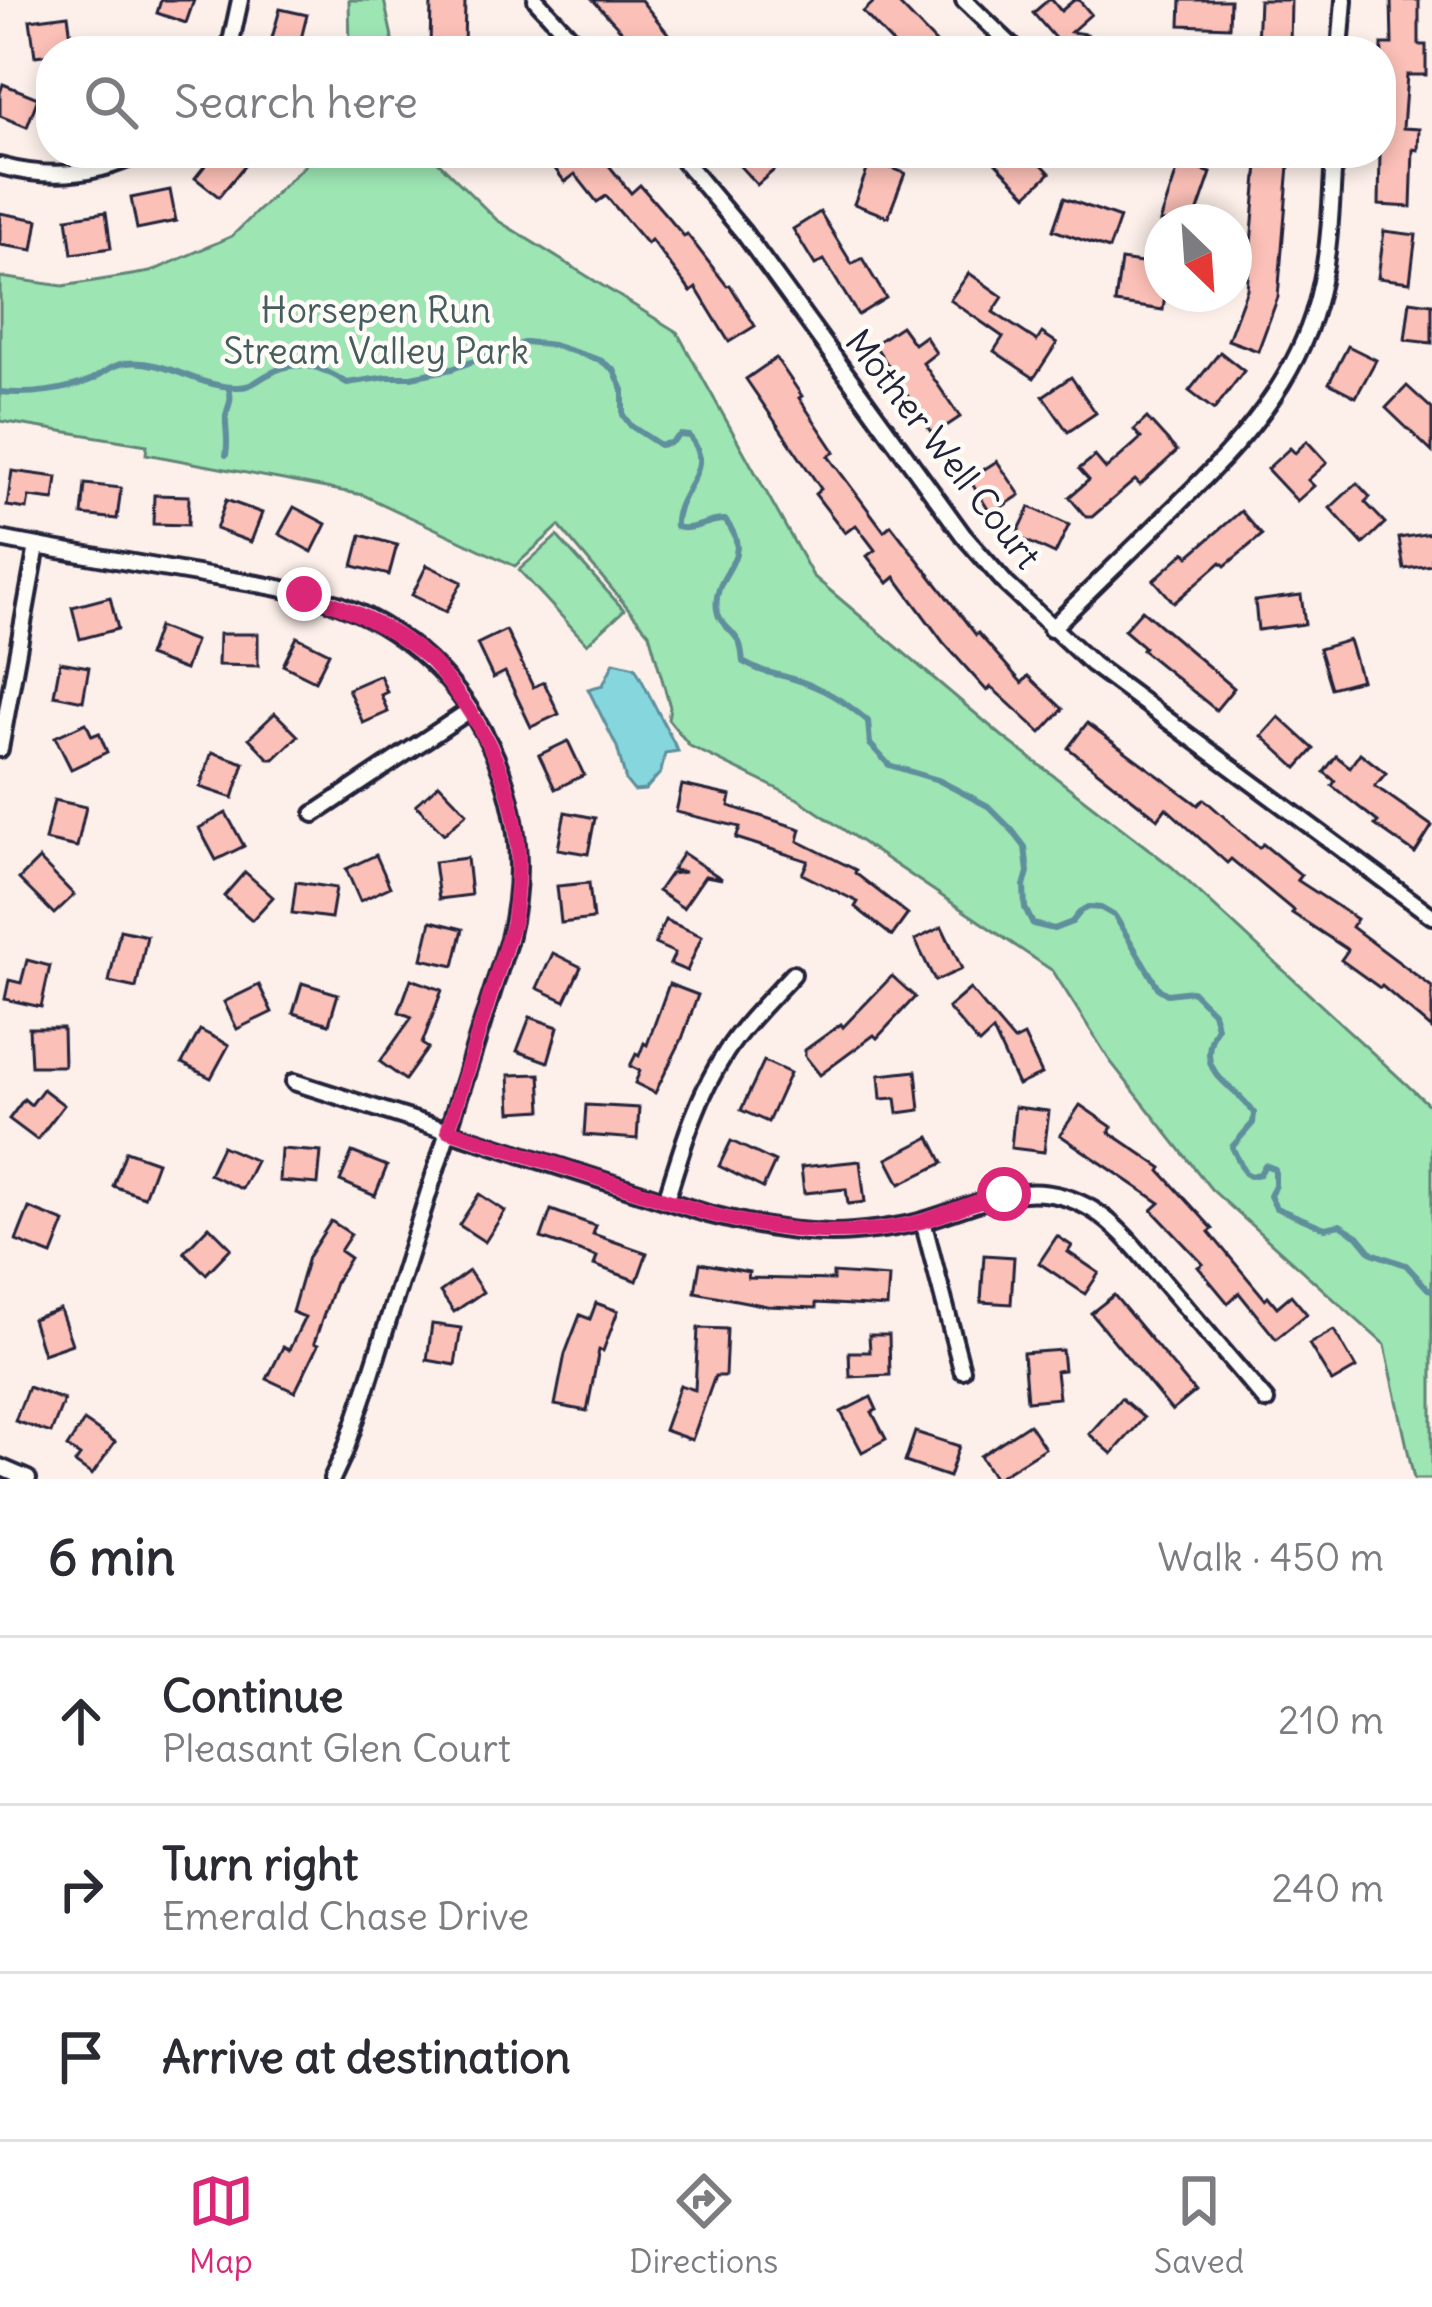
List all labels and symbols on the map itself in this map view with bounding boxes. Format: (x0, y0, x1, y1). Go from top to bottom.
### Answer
north arrow (1144, 204, 1252, 312)
park label: Horsepen Run Stream Valley Park (223, 288, 529, 374)
street label: Mother Well Court (836, 320, 1050, 578)
route end (277, 567, 331, 621)
route start (977, 1167, 1031, 1221)

